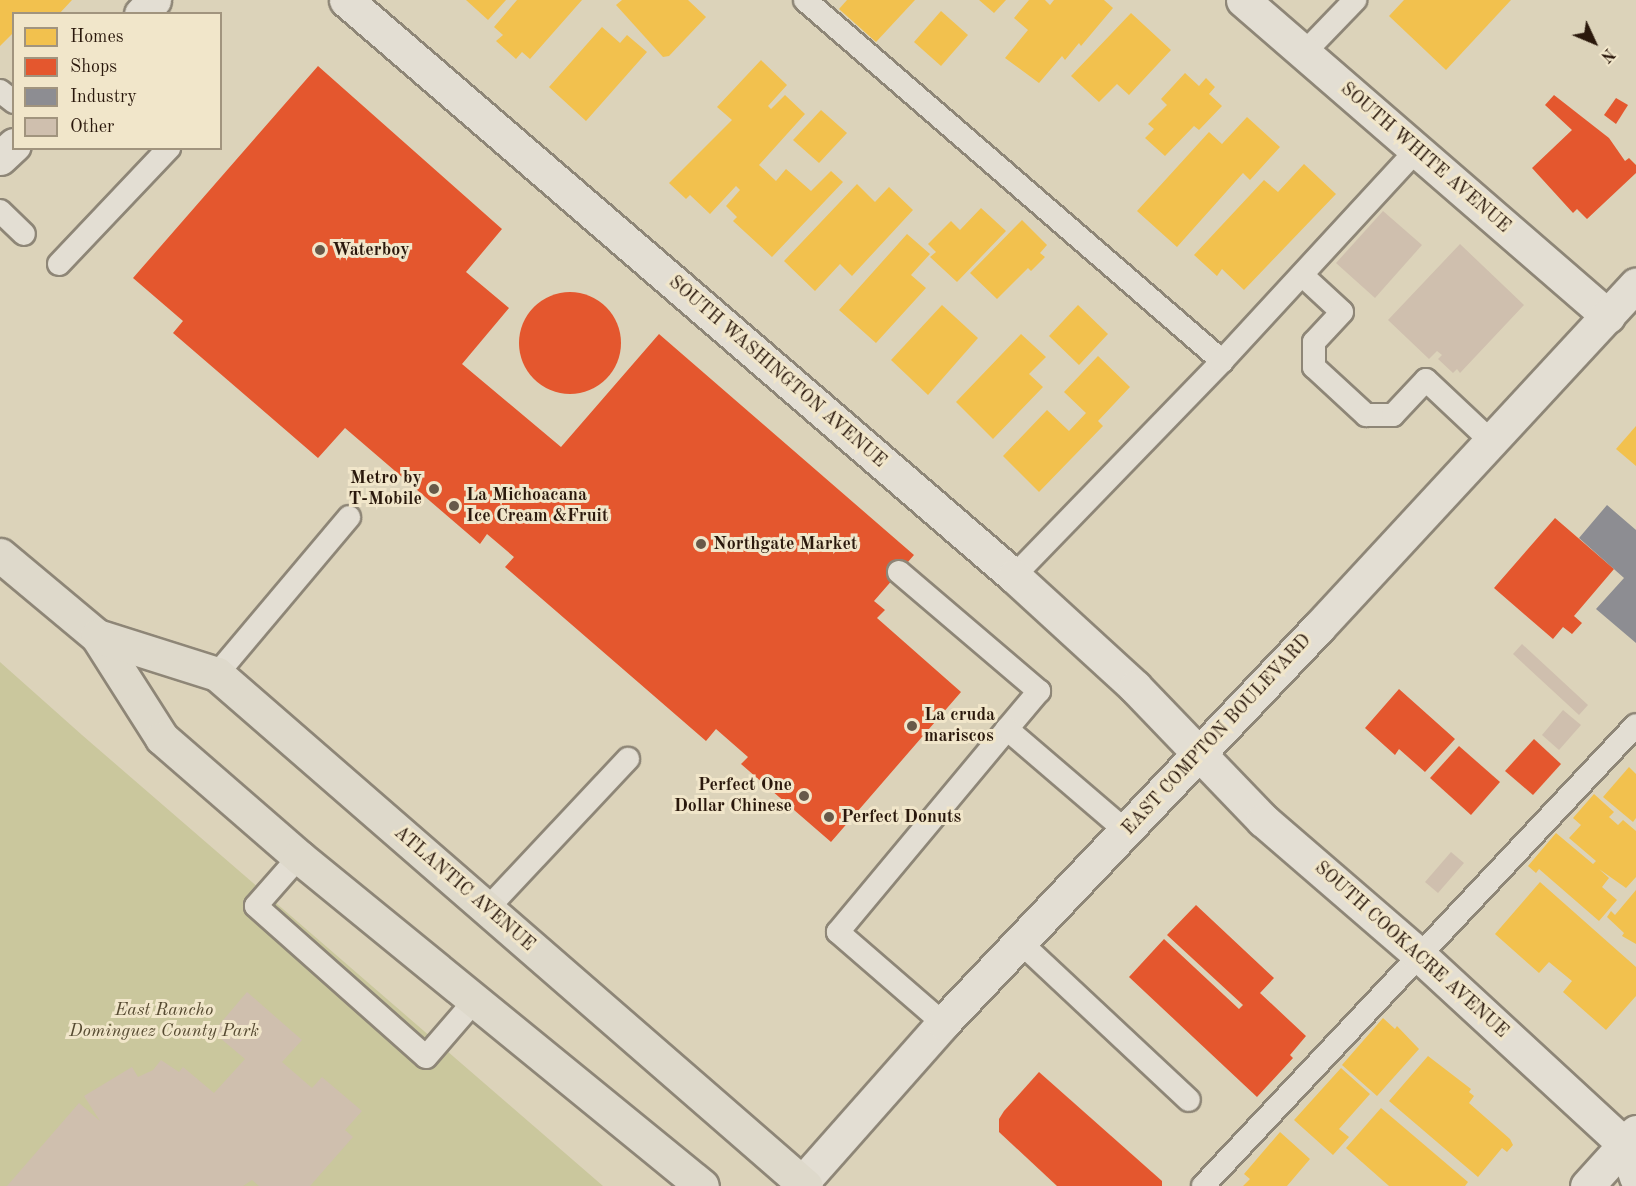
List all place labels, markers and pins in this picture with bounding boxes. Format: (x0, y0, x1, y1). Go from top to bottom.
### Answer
place label: Waterboy (332, 239, 410, 261)
marker: Waterboy (313, 243, 327, 257)
place label: Metro by T-Mobile (348, 468, 422, 510)
marker: Metro by T-Mobile (427, 482, 441, 496)
place label: La Michoacana Ice Cream &Fruit (466, 485, 608, 528)
marker: La Michoacana Ice Cream &Fruit (447, 499, 461, 513)
place label: Northgate Market (713, 533, 858, 555)
marker: Northgate Market (694, 537, 708, 551)
place label: La cruda mariscos (924, 705, 995, 748)
marker: La cruda mariscos (905, 719, 919, 733)
place label: Perfect One Dollar Chinese (674, 775, 792, 818)
marker: Perfect One Dollar Chinese (797, 789, 811, 803)
place label: Perfect Donuts (841, 806, 961, 828)
marker: Perfect Donuts (822, 810, 836, 824)

